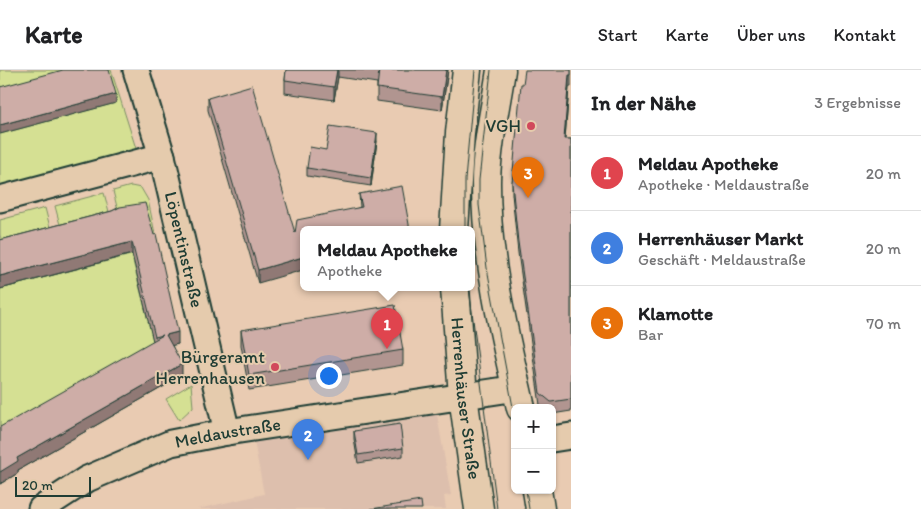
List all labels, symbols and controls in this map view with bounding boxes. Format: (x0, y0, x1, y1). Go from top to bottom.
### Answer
text: Karte (25, 20, 83, 49)
text: Start (598, 24, 637, 46)
text: Karte (665, 24, 709, 46)
text: Über uns (737, 24, 806, 46)
text: Kontakt (834, 24, 896, 46)
text: In der Nähe (591, 90, 696, 115)
text: 3 Ergebnisse (814, 93, 901, 112)
place label: VGH (486, 115, 521, 137)
marker: VGH (525, 120, 537, 132)
text: Meldau Apotheke (638, 152, 778, 175)
pin: 3 (512, 157, 544, 198)
text: 1 (603, 164, 611, 183)
text: 20 m (866, 164, 901, 183)
text: Apotheke · Meldaustraße (638, 175, 809, 194)
street label: Löpentinstraße (160, 189, 208, 310)
popup (300, 226, 475, 291)
text: Herrenhäuser Markt (638, 227, 803, 250)
text: Meldau Apotheke (317, 238, 458, 261)
text: 2 (603, 239, 611, 258)
text: 20 m (866, 239, 901, 258)
text: Geschäft · Meldaustraße (638, 250, 806, 269)
text: Apotheke (317, 261, 382, 280)
text: Klamotte (638, 302, 713, 325)
pin: 1 (371, 308, 403, 349)
text: 3 (603, 314, 611, 333)
text: 70 m (866, 314, 901, 333)
street label: Herrenhäuser Straße (446, 317, 486, 481)
text: Bar (638, 325, 663, 344)
place label: Bürgeramt Herrenhausen (156, 346, 265, 389)
marker: Bürgeramt Herrenhausen (269, 361, 281, 373)
your location (316, 363, 342, 389)
map controls (511, 404, 556, 494)
button: + (511, 404, 556, 449)
street label: Meldaustraße (173, 413, 282, 453)
pin: 2 (292, 419, 324, 460)
button: − (511, 449, 556, 494)
scale bar (15, 474, 91, 497)
text: 20 m (22, 477, 53, 494)

